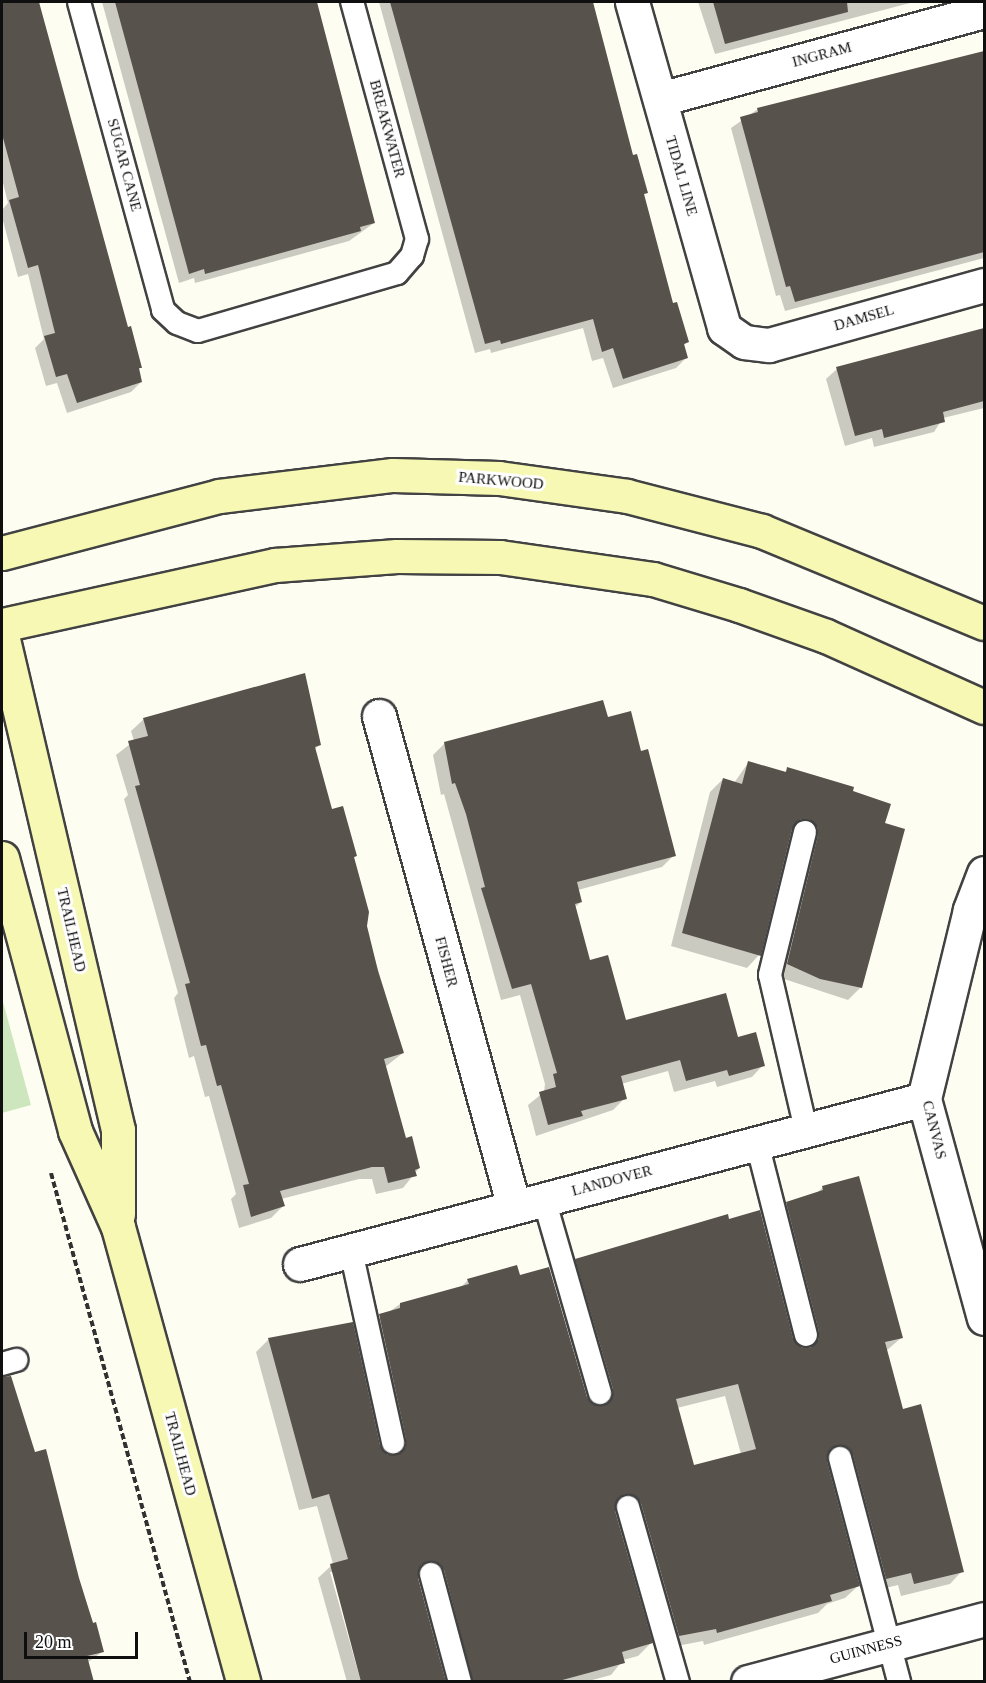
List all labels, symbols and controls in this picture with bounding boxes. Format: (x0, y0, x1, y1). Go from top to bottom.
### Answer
street label: INGRAM (790, 38, 854, 72)
street label: BREAKWATER (365, 78, 409, 180)
street label: SUGAR CANE (103, 117, 145, 213)
street label: TIDAL LINE (661, 134, 701, 218)
street label: DAMSEL (832, 301, 896, 335)
street label: PARKWOOD (458, 468, 544, 494)
street label: TRAILHEAD (53, 886, 89, 974)
street label: FISHER (431, 935, 461, 989)
street label: CANVAS (918, 1099, 950, 1161)
street label: LANDOVER (570, 1162, 654, 1200)
street label: TRAILHEAD (160, 1410, 200, 1498)
scale bar (27, 1620, 141, 1658)
text: 20 m (35, 1632, 72, 1652)
street label: GUINNESS (828, 1632, 904, 1668)

